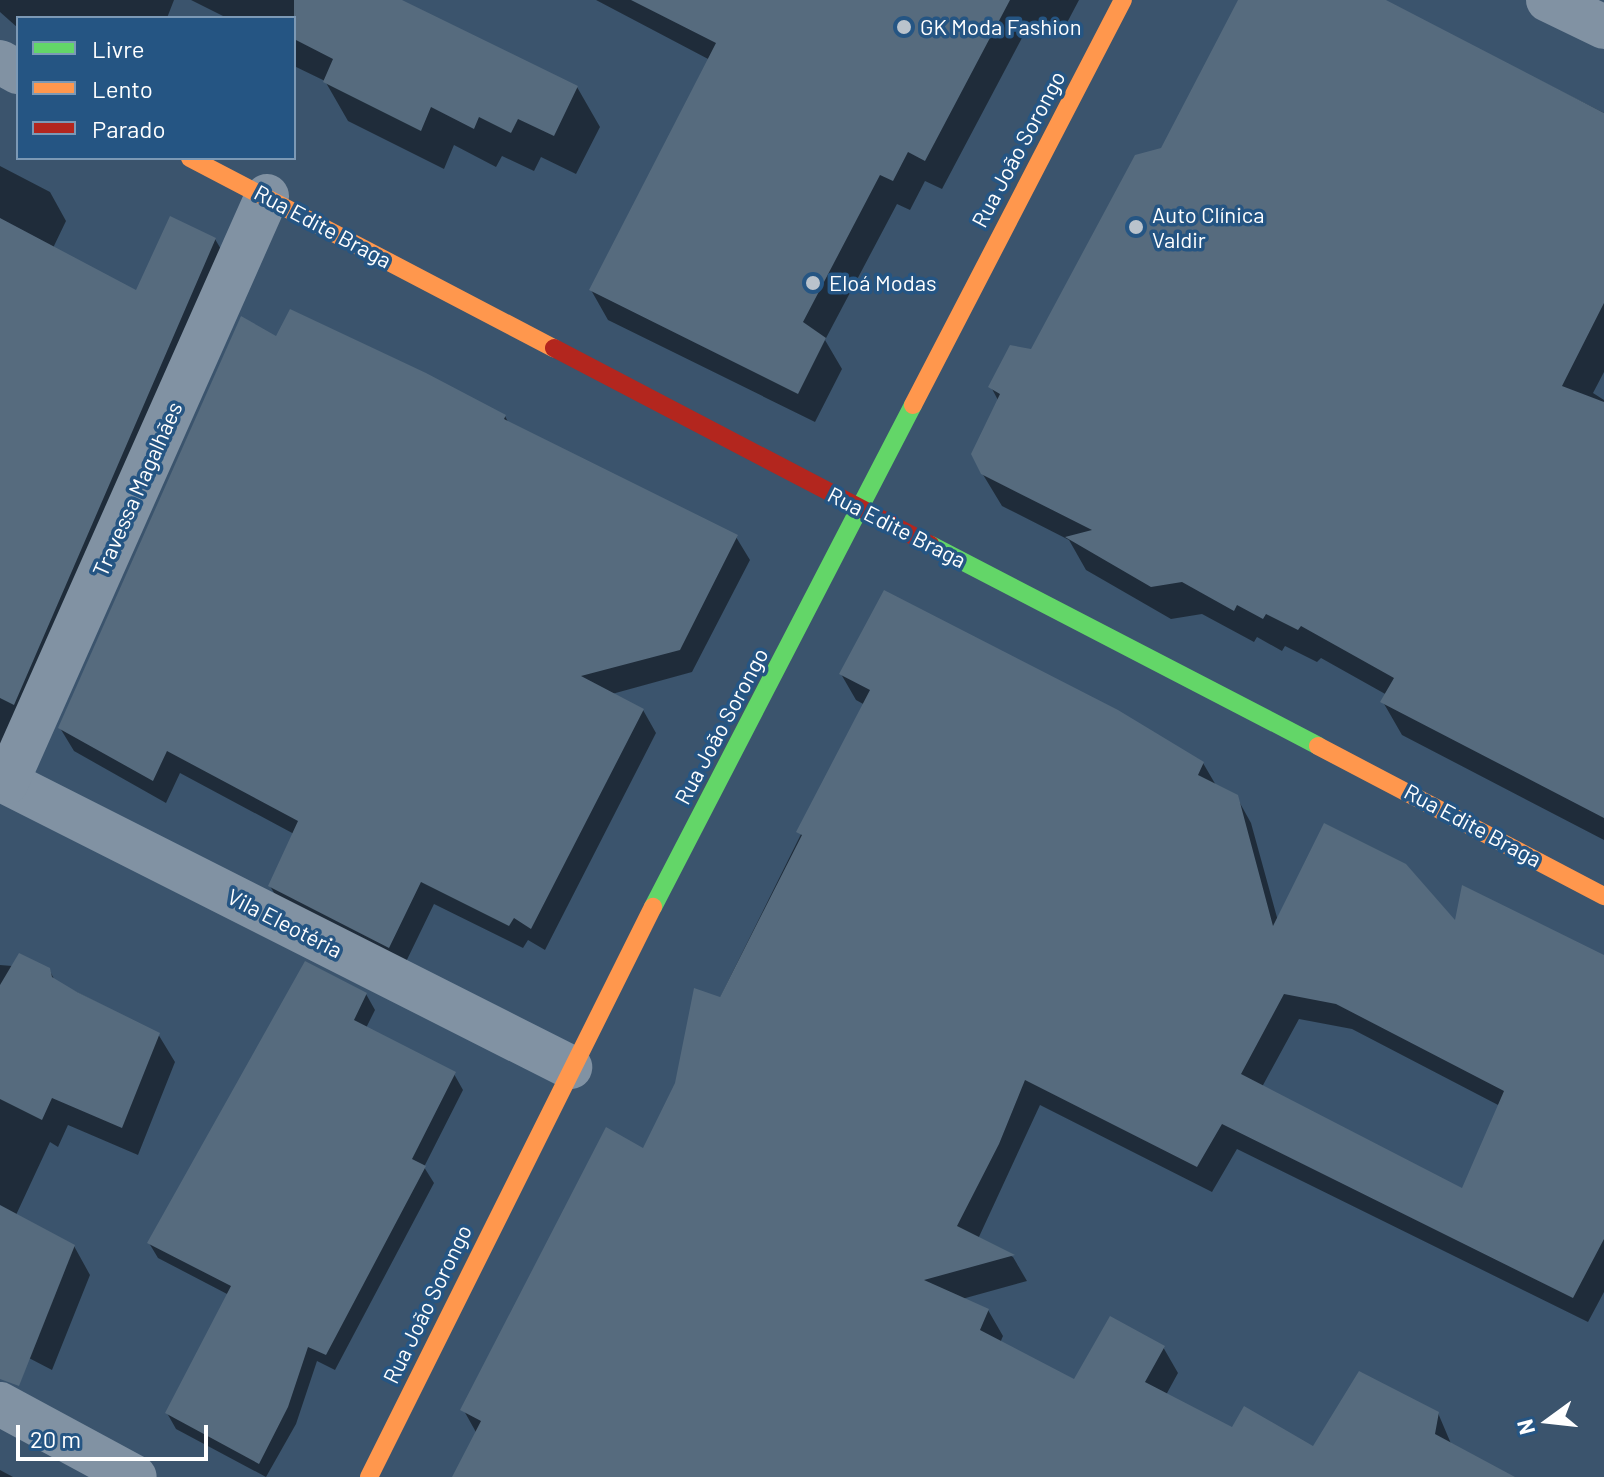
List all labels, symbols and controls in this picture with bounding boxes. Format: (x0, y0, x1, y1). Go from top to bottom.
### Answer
place label: GK Moda Fashion (920, 14, 1082, 40)
legend (16, 16, 296, 160)
marker: GK Moda Fashion (895, 18, 913, 36)
text: Livre (92, 34, 145, 63)
street label: Rua João Sorongo (966, 66, 1070, 232)
text: Lento (92, 74, 153, 103)
text: Parado (92, 114, 166, 143)
street label: Rua Edite Braga (250, 179, 396, 273)
place label: Auto Clínica Valdir (1152, 201, 1264, 252)
marker: Auto Clínica Valdir (1127, 218, 1145, 236)
place label: Eloá Modas (829, 270, 937, 296)
marker: Eloá Modas (804, 274, 822, 292)
street label: Travessa Magalhães (87, 397, 187, 581)
street label: Rua Edite Braga (823, 481, 971, 573)
street label: Rua João Sorongo (669, 643, 773, 809)
street label: Rua Edite Braga (1400, 778, 1546, 872)
street label: Vila Eleotéria (223, 883, 347, 963)
street label: Rua João Sorongo (377, 1220, 477, 1388)
north arrow (1508, 1381, 1588, 1461)
scale bar (20, 1409, 212, 1459)
text: N (1510, 1417, 1539, 1438)
text: 20 m (30, 1424, 81, 1453)

